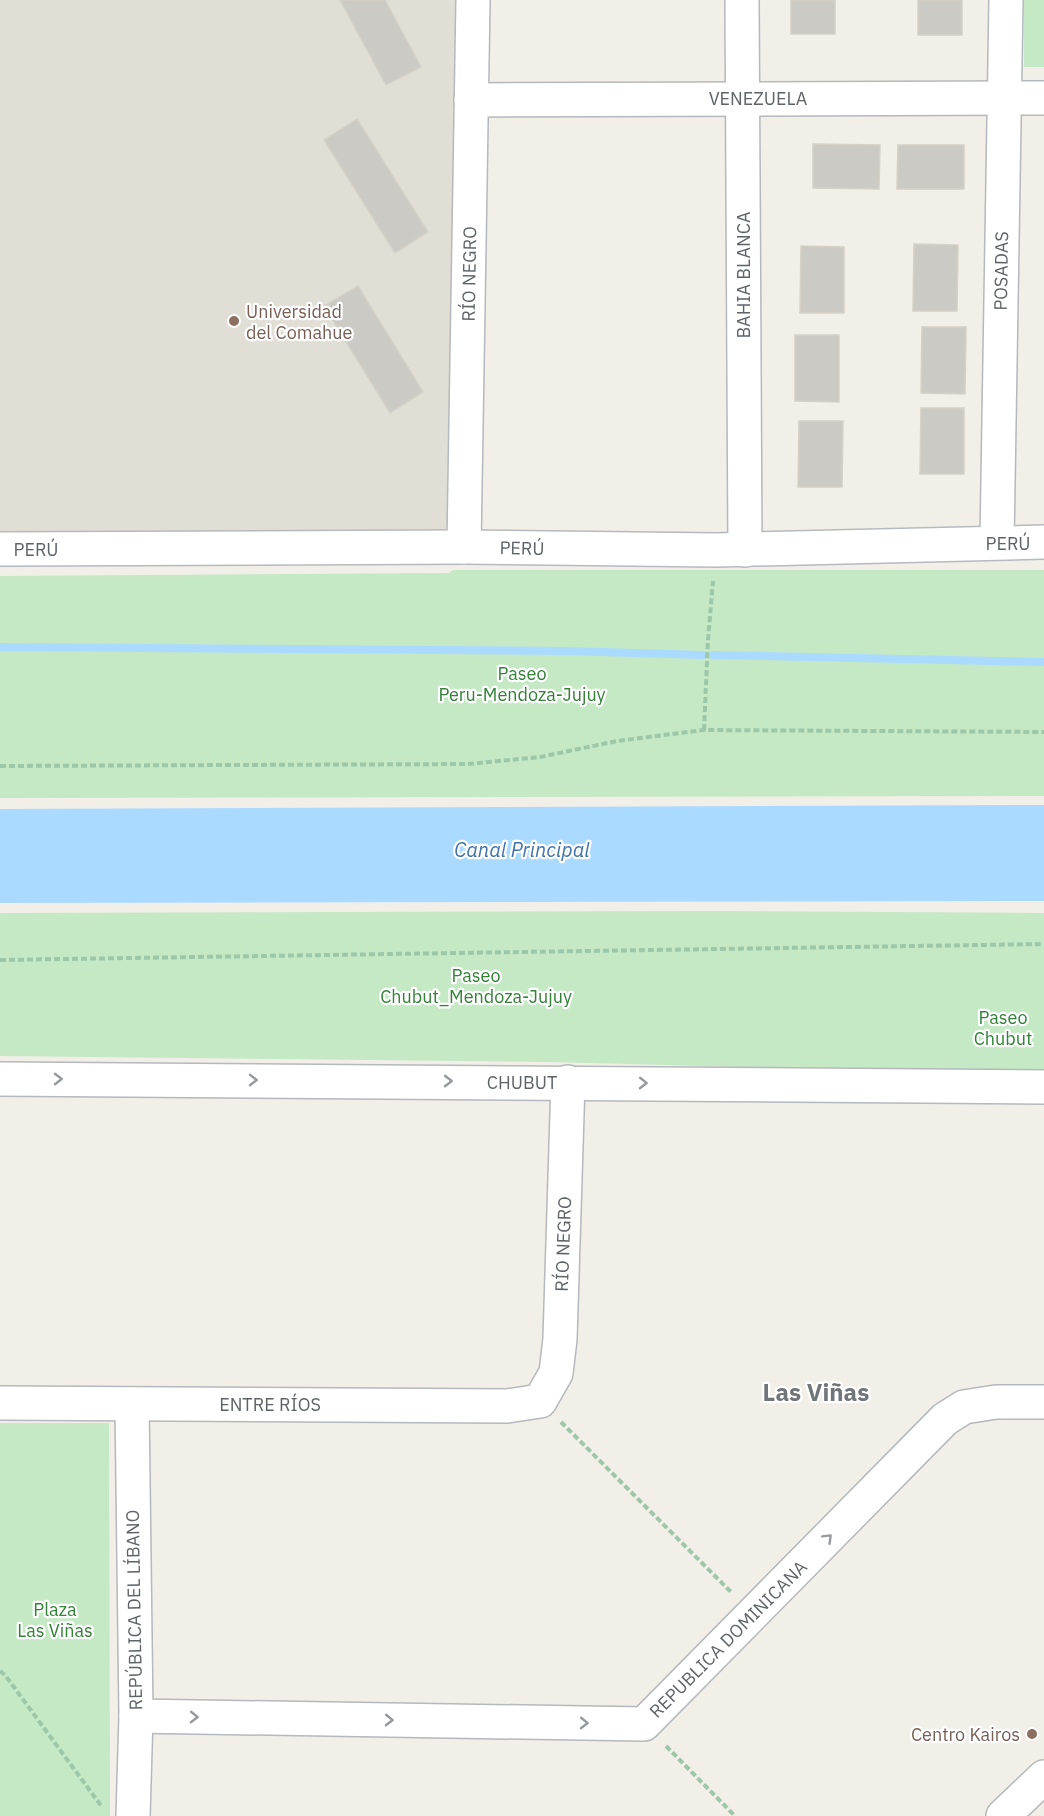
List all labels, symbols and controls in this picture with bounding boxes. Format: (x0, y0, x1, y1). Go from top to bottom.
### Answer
street label: VENEZUELA (709, 87, 808, 110)
street label: BAHIA BLANCA (732, 211, 755, 338)
street label: RÍO NEGRO (457, 226, 481, 322)
street label: POSADAS (989, 231, 1013, 311)
place label: Universidad del Comahue (246, 300, 352, 344)
marker: Universidad del Comahue (227, 314, 241, 328)
street label: PERÚ (986, 532, 1030, 555)
street label: PERÚ (499, 536, 545, 560)
street label: PERÚ (14, 538, 58, 561)
park label: Paseo Peru-Mendoza-Jujuy (438, 662, 606, 706)
water label: Canal Principal (454, 836, 590, 863)
park label: Paseo Chubut_Mendoza-Jujuy (380, 964, 572, 1008)
park label: Paseo Chubut (974, 1006, 1032, 1050)
street label: CHUBUT (487, 1071, 557, 1094)
one-way arrow (54, 1073, 63, 1085)
one-way arrow (249, 1074, 258, 1086)
one-way arrow (444, 1075, 453, 1088)
one-way arrow (639, 1077, 648, 1089)
street label: RÍO NEGRO (550, 1196, 576, 1292)
district label: Las Viñas (763, 1376, 869, 1408)
street label: ENTRE RÍOS (219, 1393, 321, 1416)
street label: REPÚBLICA DEL LÍBANO (121, 1509, 147, 1711)
one-way arrow (820, 1535, 831, 1546)
street label: REPUBLICA DOMINICANA (644, 1555, 812, 1723)
park label: Plaza Las Viñas (17, 1598, 93, 1642)
one-way arrow (190, 1711, 199, 1723)
one-way arrow (385, 1714, 394, 1726)
one-way arrow (580, 1717, 589, 1729)
place label: Centro Kairos (911, 1723, 1020, 1746)
marker: Centro Kairos (1025, 1727, 1039, 1741)

